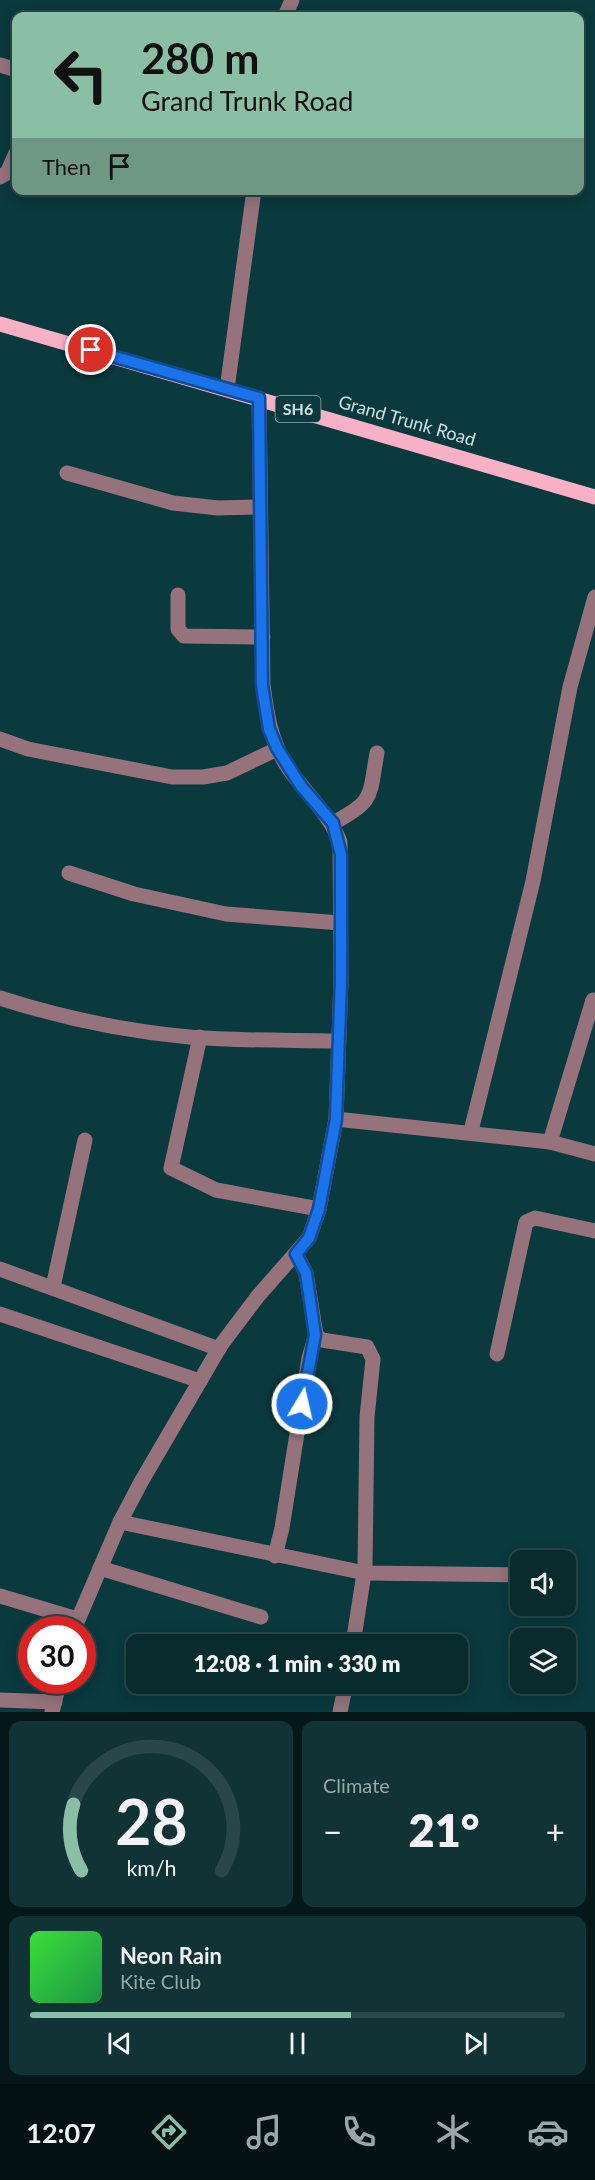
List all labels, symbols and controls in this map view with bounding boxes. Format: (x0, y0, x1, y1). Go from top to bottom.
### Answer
text: 280 m (141, 33, 259, 83)
icon: left (42, 36, 120, 114)
text: Grand Trunk Road (141, 84, 353, 117)
icon: arrive (103, 150, 136, 183)
text: Then (42, 153, 91, 180)
pin (65, 324, 116, 375)
icon: arrive (74, 333, 107, 366)
street label: Grand Trunk Road (336, 390, 478, 450)
road number: SH6 (276, 396, 320, 422)
position arrow (270, 1372, 334, 1436)
map controls (510, 1550, 576, 1694)
button: sound (510, 1550, 576, 1616)
speed limit sign: 30 (18, 1616, 96, 1694)
button: layers (510, 1628, 576, 1694)
text: 12:08 · 1 min · 330 m (194, 1650, 400, 1677)
text: Climate (323, 1773, 390, 1797)
text: 28 (115, 1783, 187, 1858)
text: 21° (409, 1803, 479, 1857)
text: − (323, 1811, 342, 1851)
text: + (546, 1811, 565, 1851)
text: km/h (126, 1855, 176, 1881)
text: Neon Rain (120, 1942, 222, 1969)
text: Kite Club (120, 1969, 201, 1993)
icon: previous (103, 2027, 136, 2060)
icon: pause (281, 2027, 314, 2060)
icon: next (459, 2027, 492, 2060)
icon: directions (148, 2111, 190, 2153)
icon: music (243, 2111, 285, 2153)
icon: phone (338, 2111, 380, 2153)
icon: climate (432, 2111, 474, 2153)
icon: car (527, 2111, 569, 2153)
text: 12:07 (26, 2116, 96, 2149)

